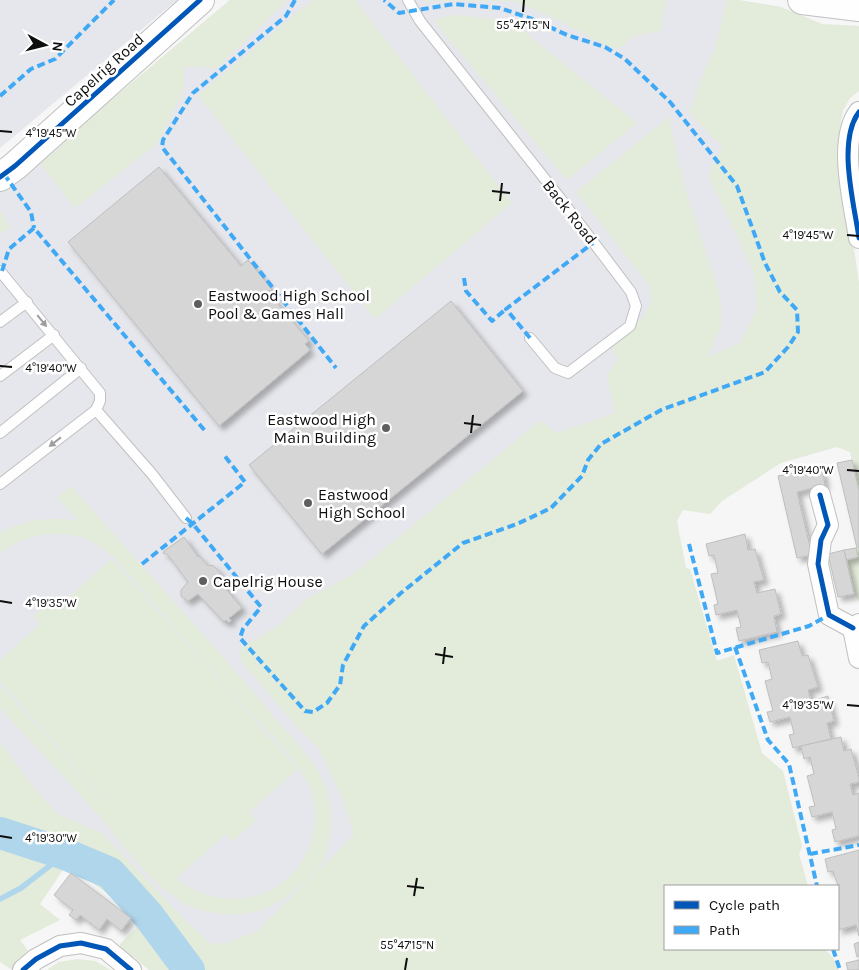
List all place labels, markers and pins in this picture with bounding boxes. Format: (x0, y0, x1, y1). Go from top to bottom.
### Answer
place label: Eastwood High School Pool & Games Hall (208, 286, 370, 323)
marker: Eastwood High School Pool & Games Hall (192, 298, 204, 310)
place label: Eastwood High Main Building (267, 410, 376, 447)
marker: Eastwood High Main Building (380, 422, 392, 434)
place label: Eastwood High School (318, 485, 406, 522)
marker: Eastwood High School (302, 497, 314, 509)
place label: Capelrig House (213, 572, 323, 591)
marker: Capelrig House (197, 575, 209, 587)

